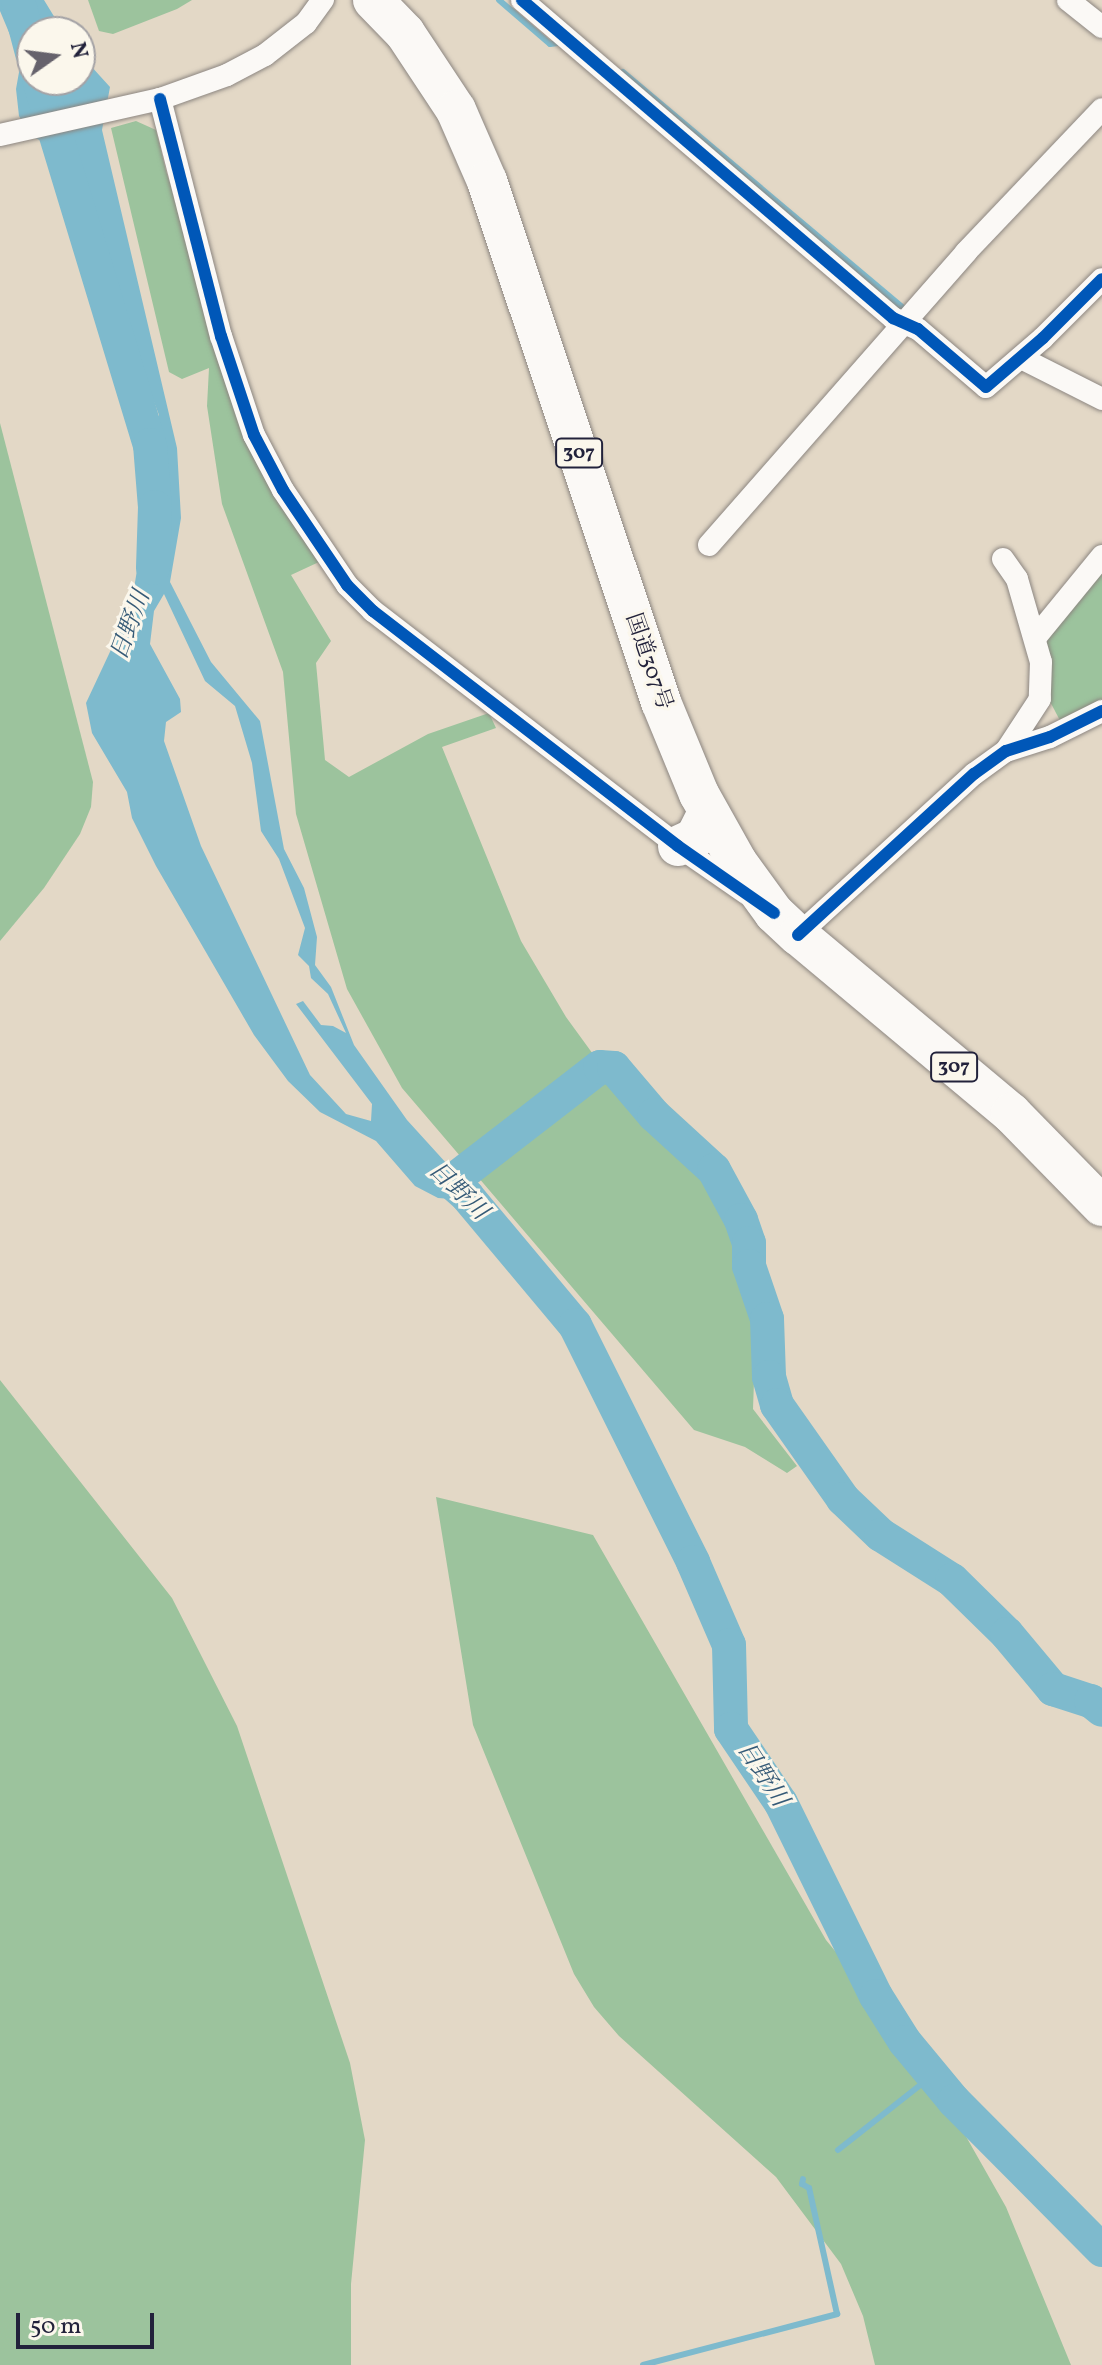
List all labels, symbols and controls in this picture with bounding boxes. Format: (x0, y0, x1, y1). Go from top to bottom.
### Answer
north arrow (16, 16, 96, 96)
text: N (61, 39, 95, 62)
road number: 307 (555, 437, 603, 469)
water label: 日野川 (106, 587, 158, 665)
street label: 国道307号 (619, 610, 677, 714)
road number: 307 (930, 1051, 978, 1083)
water label: 日野川 (421, 1157, 493, 1227)
water label: 日野川 (729, 1737, 793, 1813)
scale bar (20, 2297, 158, 2347)
text: 50 m (30, 2310, 82, 2344)

